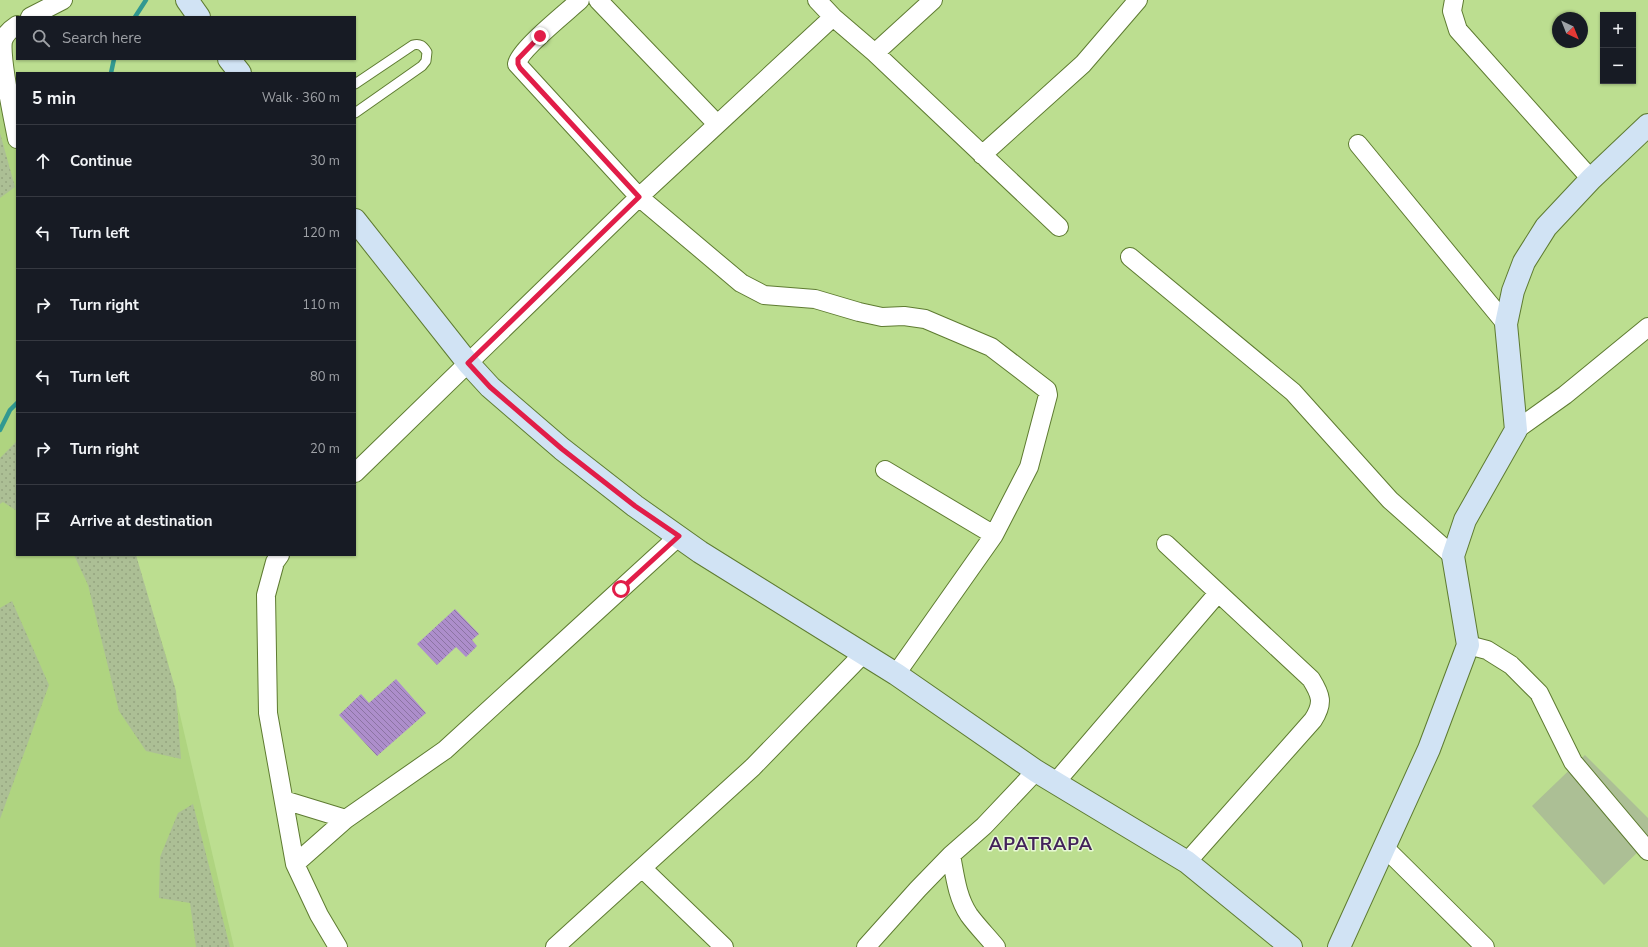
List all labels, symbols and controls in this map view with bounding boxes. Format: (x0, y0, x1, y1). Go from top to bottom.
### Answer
north arrow (1552, 12, 1588, 48)
map controls (1600, 12, 1636, 84)
button: + (1600, 12, 1636, 48)
search box (16, 16, 356, 60)
icon: search (30, 27, 52, 49)
route end (531, 27, 549, 45)
text: Search here (62, 28, 142, 48)
button: − (1600, 48, 1636, 84)
text: 5 min (32, 87, 76, 110)
text: Walk · 360 m (262, 89, 340, 107)
icon: ahead (32, 150, 54, 172)
text: Continue (70, 151, 132, 171)
text: 30 m (310, 152, 340, 170)
icon: left (32, 222, 54, 244)
text: Turn left (70, 223, 129, 243)
text: 120 m (302, 224, 340, 242)
icon: right (32, 294, 54, 316)
text: Turn right (70, 295, 139, 315)
text: 110 m (302, 296, 340, 314)
icon: left (32, 366, 54, 388)
text: Turn left (70, 367, 129, 387)
text: 80 m (310, 368, 340, 386)
icon: right (32, 438, 54, 460)
text: Turn right (70, 439, 139, 459)
text: 20 m (310, 440, 340, 458)
icon: arrive (32, 510, 54, 532)
text: Arrive at destination (70, 511, 213, 531)
route start (612, 580, 630, 598)
district label: APATRAPA (989, 832, 1093, 856)

